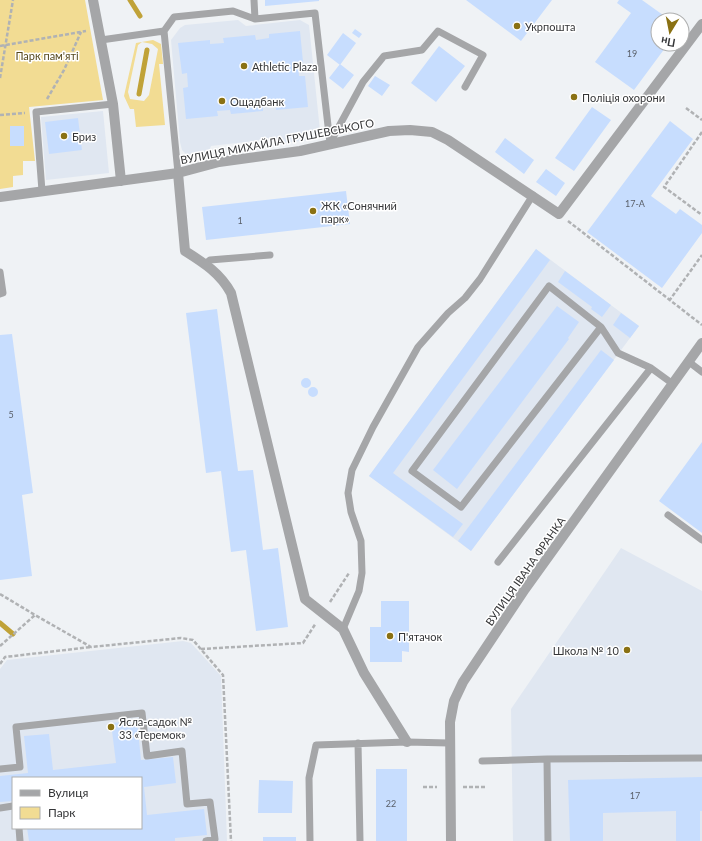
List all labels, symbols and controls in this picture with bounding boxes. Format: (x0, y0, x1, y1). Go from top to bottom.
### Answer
north arrow (650, 12, 690, 52)
place label: Укрпошта (525, 20, 575, 33)
marker: Укрпошта (512, 21, 522, 31)
text: Пн (660, 35, 676, 50)
house number: 19 (627, 48, 637, 59)
park label: Парк пам'яті (15, 49, 79, 62)
place label: Athletic Plaza (252, 60, 317, 73)
marker: Athletic Plaza (239, 61, 249, 71)
place label: Поліція охорони (582, 91, 665, 104)
marker: Поліція охорони (569, 92, 579, 102)
place label: Ощадбанк (230, 95, 284, 108)
marker: Ощадбанк (217, 96, 227, 106)
street label: ВУЛИЦЯ МИХАЙЛА ГРУШЕВСЬКОГО (179, 116, 375, 166)
place label: Бриз (72, 130, 96, 143)
marker: Бриз (59, 131, 69, 141)
house number: 17-А (625, 198, 646, 209)
place label: ЖК «Сонячний парк» (321, 199, 397, 225)
marker: ЖК «Сонячний парк» (308, 206, 318, 216)
house number: 1 (237, 215, 243, 226)
house number: 5 (8, 409, 14, 420)
street label: ВУЛИЦЯ ІВАНА ФРАНКА (482, 514, 568, 628)
place label: П'ятачок (398, 630, 443, 643)
marker: П'ятачок (385, 631, 395, 641)
place label: Школа № 10 (553, 644, 620, 657)
marker: Школа № 10 (622, 645, 632, 655)
place label: Ясла-садок № 33 «Теремок» (118, 715, 192, 741)
marker: Ясла-садок № 33 «Теремок» (106, 722, 116, 732)
legend (12, 777, 142, 829)
text: Вулиця (48, 785, 88, 800)
house number: 17 (630, 790, 640, 801)
house number: 22 (386, 798, 396, 809)
text: Парк (48, 805, 76, 820)

